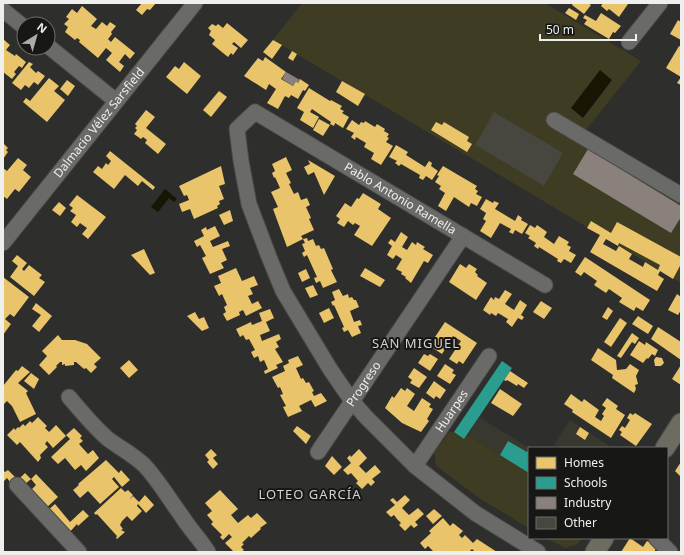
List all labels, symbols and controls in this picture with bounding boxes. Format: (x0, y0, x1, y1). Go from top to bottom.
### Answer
north arrow (16, 16, 56, 56)
scale bar (540, 16, 636, 42)
text: N (34, 19, 50, 36)
text: 50 m (546, 21, 574, 38)
street label: Dalmacio Vélez Sarsfield (49, 64, 148, 181)
street label: Pablo Antonio Ramella (341, 158, 460, 238)
district label: SAN MIGUEL (372, 334, 460, 352)
street label: Progreso (342, 358, 385, 410)
street label: Huarpes (431, 386, 472, 436)
legend (528, 447, 668, 539)
text: Homes (564, 454, 604, 471)
text: Schools (564, 474, 607, 491)
district label: LOTEO GARCÍA (258, 485, 362, 503)
text: Industry (564, 494, 612, 511)
text: Other (564, 514, 597, 531)

